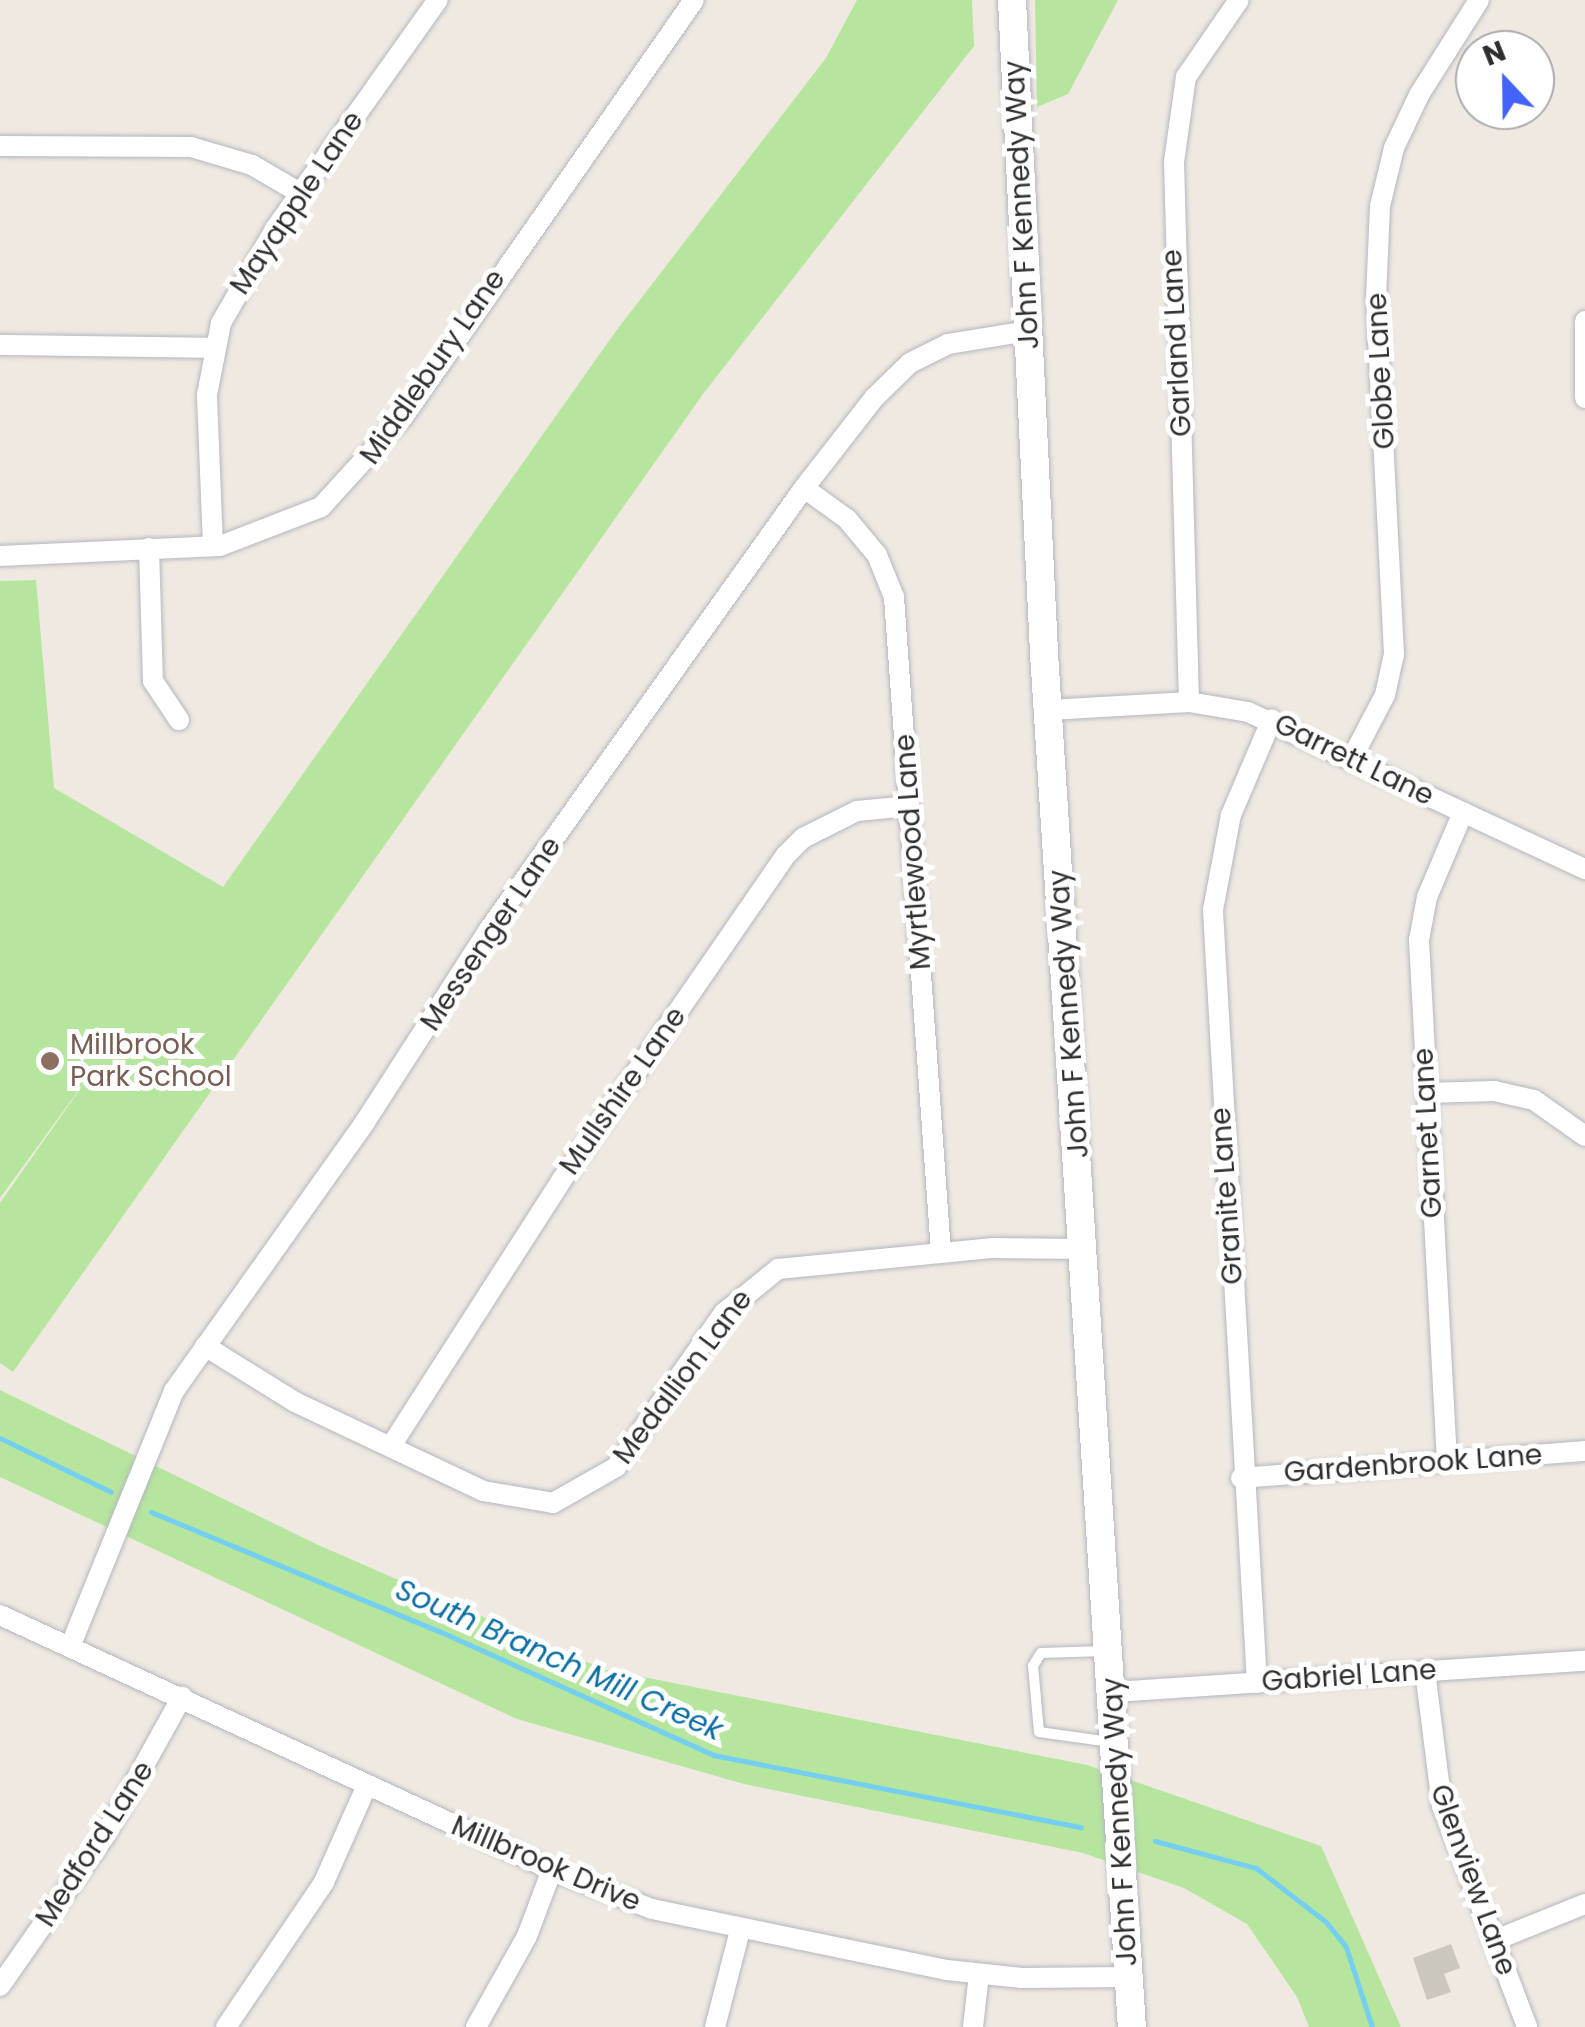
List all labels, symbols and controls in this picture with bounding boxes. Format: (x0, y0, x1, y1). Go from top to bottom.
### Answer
north arrow (1455, 30, 1555, 130)
text: N (1477, 32, 1511, 76)
street label: John F Kennedy Way (998, 60, 1046, 350)
street label: Mayapple Lane (223, 105, 371, 301)
street label: Garland Lane (1155, 248, 1199, 438)
street label: Middlebury Lane (353, 263, 513, 471)
street label: Globe Lane (1360, 292, 1402, 450)
street label: Garrett Lane (1269, 707, 1439, 813)
street label: Myrtlewood Lane (888, 733, 938, 971)
street label: Messenger Lane (414, 831, 568, 1037)
street label: John F Kennedy Way (1042, 869, 1096, 1159)
street label: Mullshire Lane (553, 1001, 693, 1181)
place label: Millbrook Park School (70, 1028, 232, 1094)
street label: Garnet Lane (1407, 1047, 1449, 1219)
marker: Millbrook Park School (39, 1050, 61, 1072)
street label: Granite Lane (1204, 1106, 1250, 1286)
street label: Medallion Lane (607, 1283, 759, 1471)
street label: Gardenbrook Lane (1283, 1438, 1543, 1490)
water label: South Branch Mill Creek (390, 1572, 728, 1748)
street label: Gabriel Lane (1261, 1653, 1437, 1699)
street label: John F Kennedy Way (1096, 1677, 1144, 1967)
street label: Medford Lane (29, 1755, 161, 1933)
street label: Glenview Lane (1423, 1780, 1523, 1980)
street label: Millbrook Drive (446, 1809, 646, 1919)

